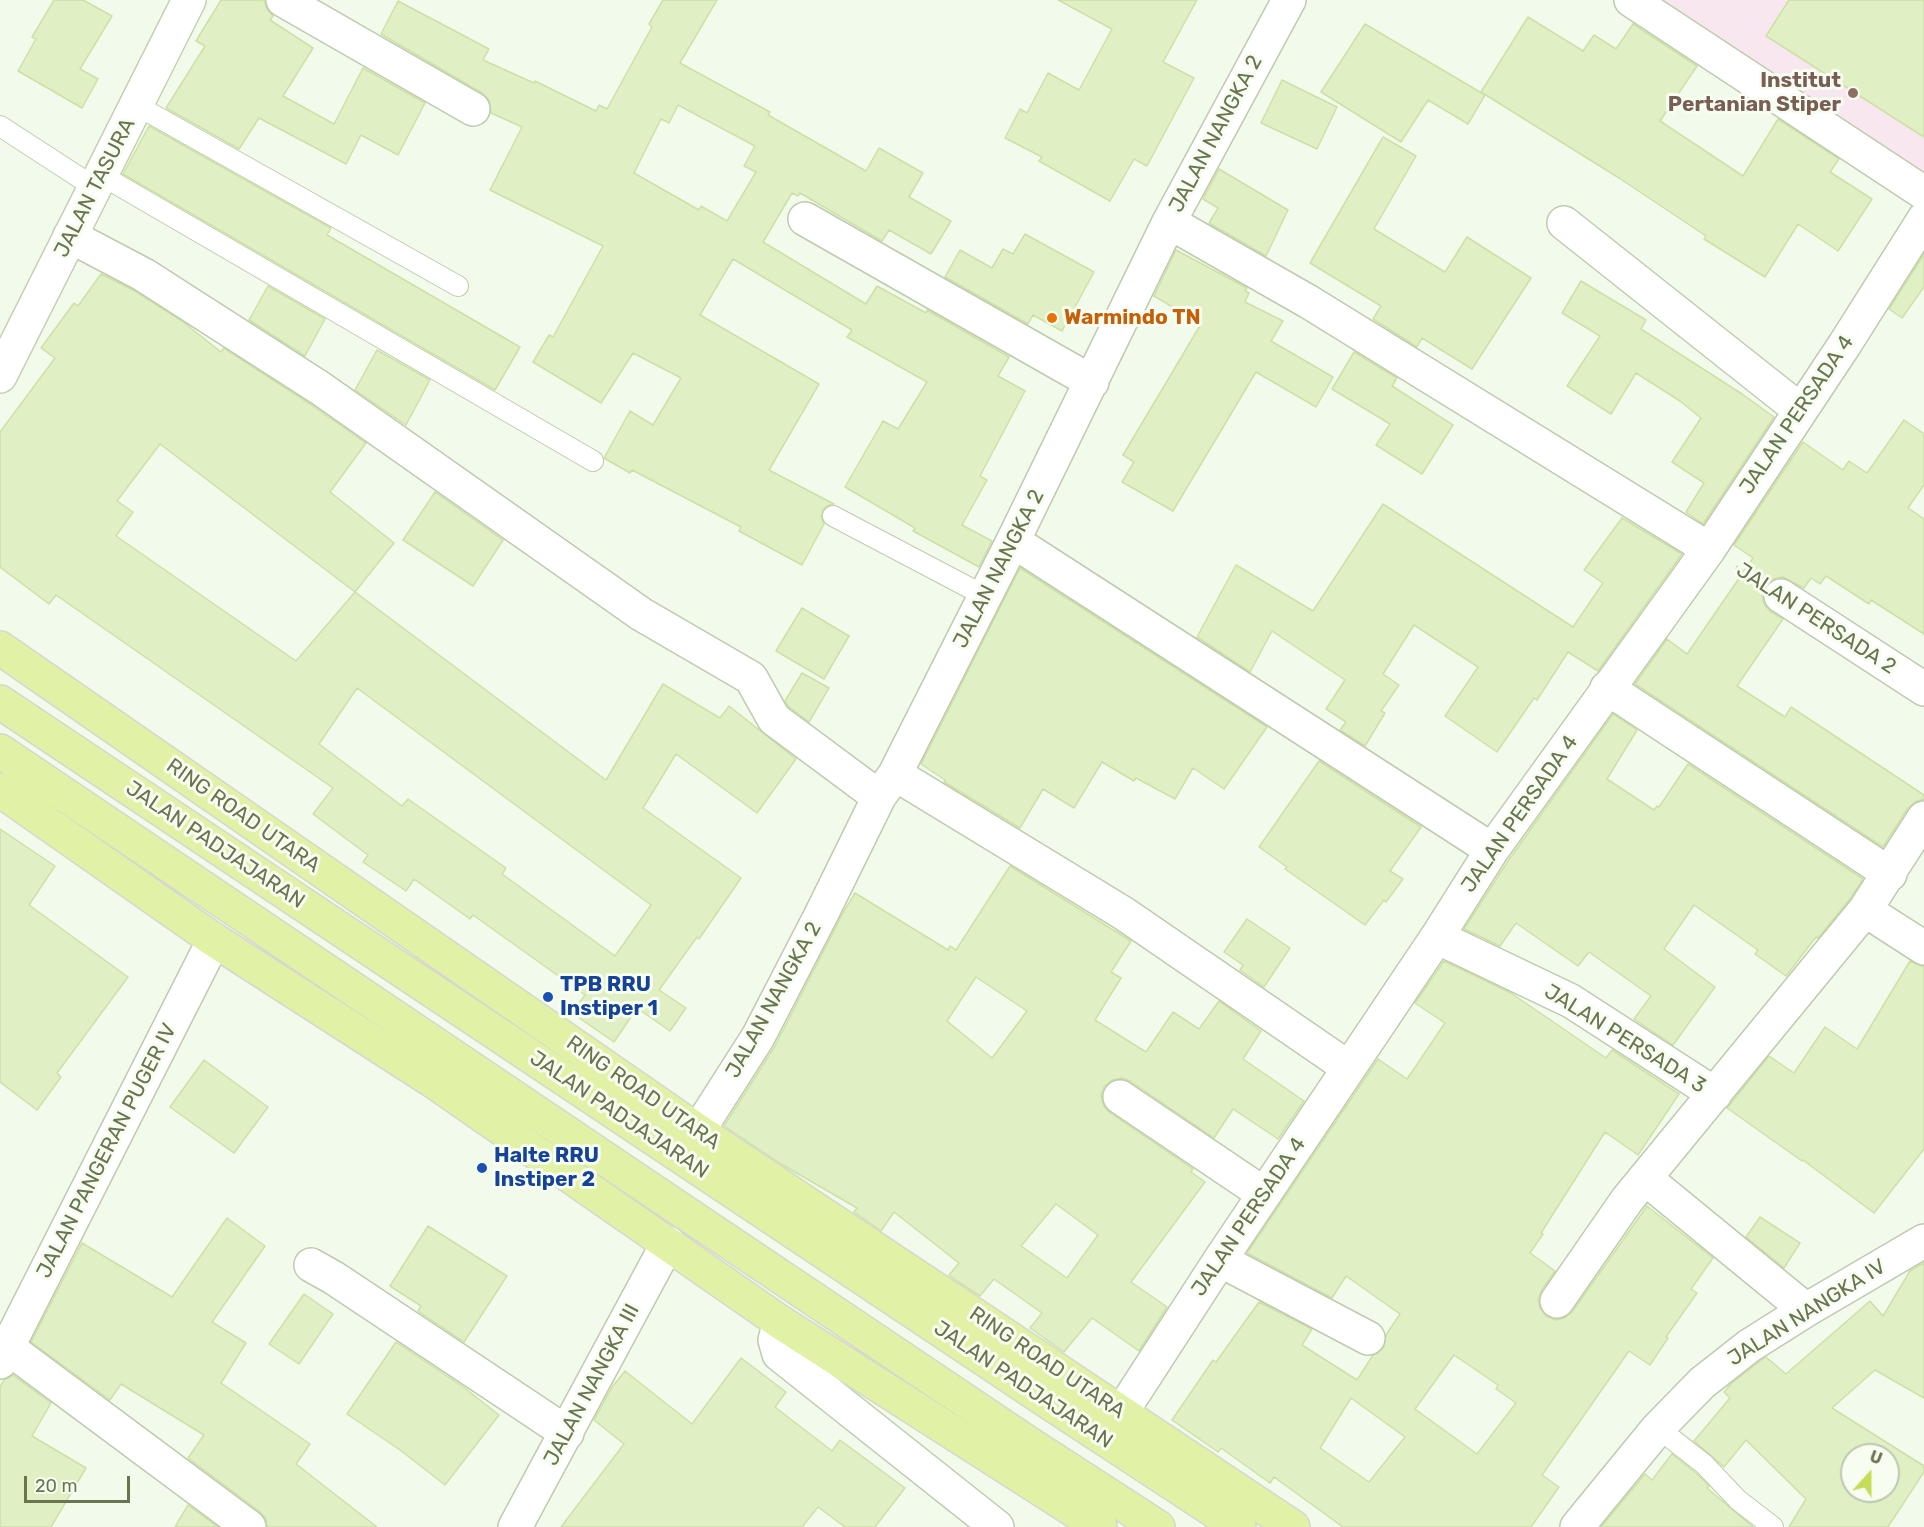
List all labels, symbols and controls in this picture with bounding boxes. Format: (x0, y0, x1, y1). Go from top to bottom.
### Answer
street label: JALAN NANGKA 2 (1164, 51, 1268, 217)
place label: Institut Pertanian Stiper (1668, 68, 1841, 118)
marker: Institut Pertanian Stiper (1846, 86, 1860, 100)
street label: JALAN TASURA (49, 114, 141, 262)
place label: Warmindo TN (1064, 305, 1201, 331)
marker: Warmindo TN (1045, 311, 1059, 325)
street label: JALAN PERSADA 4 (1735, 331, 1859, 499)
street label: JALAN NANGKA 2 (948, 486, 1050, 652)
street label: JALAN PERSADA 2 (1731, 558, 1901, 680)
street label: JALAN PERSADA 4 (1456, 731, 1584, 897)
street label: RING ROAD UTARA (161, 753, 325, 879)
street label: JALAN PADJAJARAN (121, 776, 309, 914)
street label: JALAN NANGKA 2 (721, 918, 827, 1082)
place label: TPB RRU Instiper 1 (560, 972, 658, 1022)
street label: JALAN PERSADA 3 (1540, 979, 1710, 1099)
marker: TPB RRU Instiper 1 (541, 990, 555, 1004)
street label: JALAN PANGERAN PUGER IV (32, 1020, 182, 1282)
street label: RING ROAD UTARA (561, 1030, 725, 1156)
street label: JALAN PADJAJARAN (525, 1046, 713, 1184)
street label: JALAN PERSADA 4 (1187, 1133, 1311, 1301)
place label: Halte RRU Instiper 2 (494, 1143, 599, 1193)
marker: Halte RRU Instiper 2 (475, 1161, 489, 1175)
street label: JALAN NANGKA IV (1723, 1254, 1891, 1372)
street label: JALAN NANGKA III (539, 1300, 645, 1470)
street label: RING ROAD UTARA (964, 1302, 1130, 1424)
street label: JALAN PADJAJARAN (929, 1316, 1117, 1454)
north arrow (1840, 1443, 1900, 1503)
text: U (1867, 1447, 1885, 1469)
scale bar (27, 1464, 134, 1502)
text: 20 m (35, 1475, 77, 1497)

